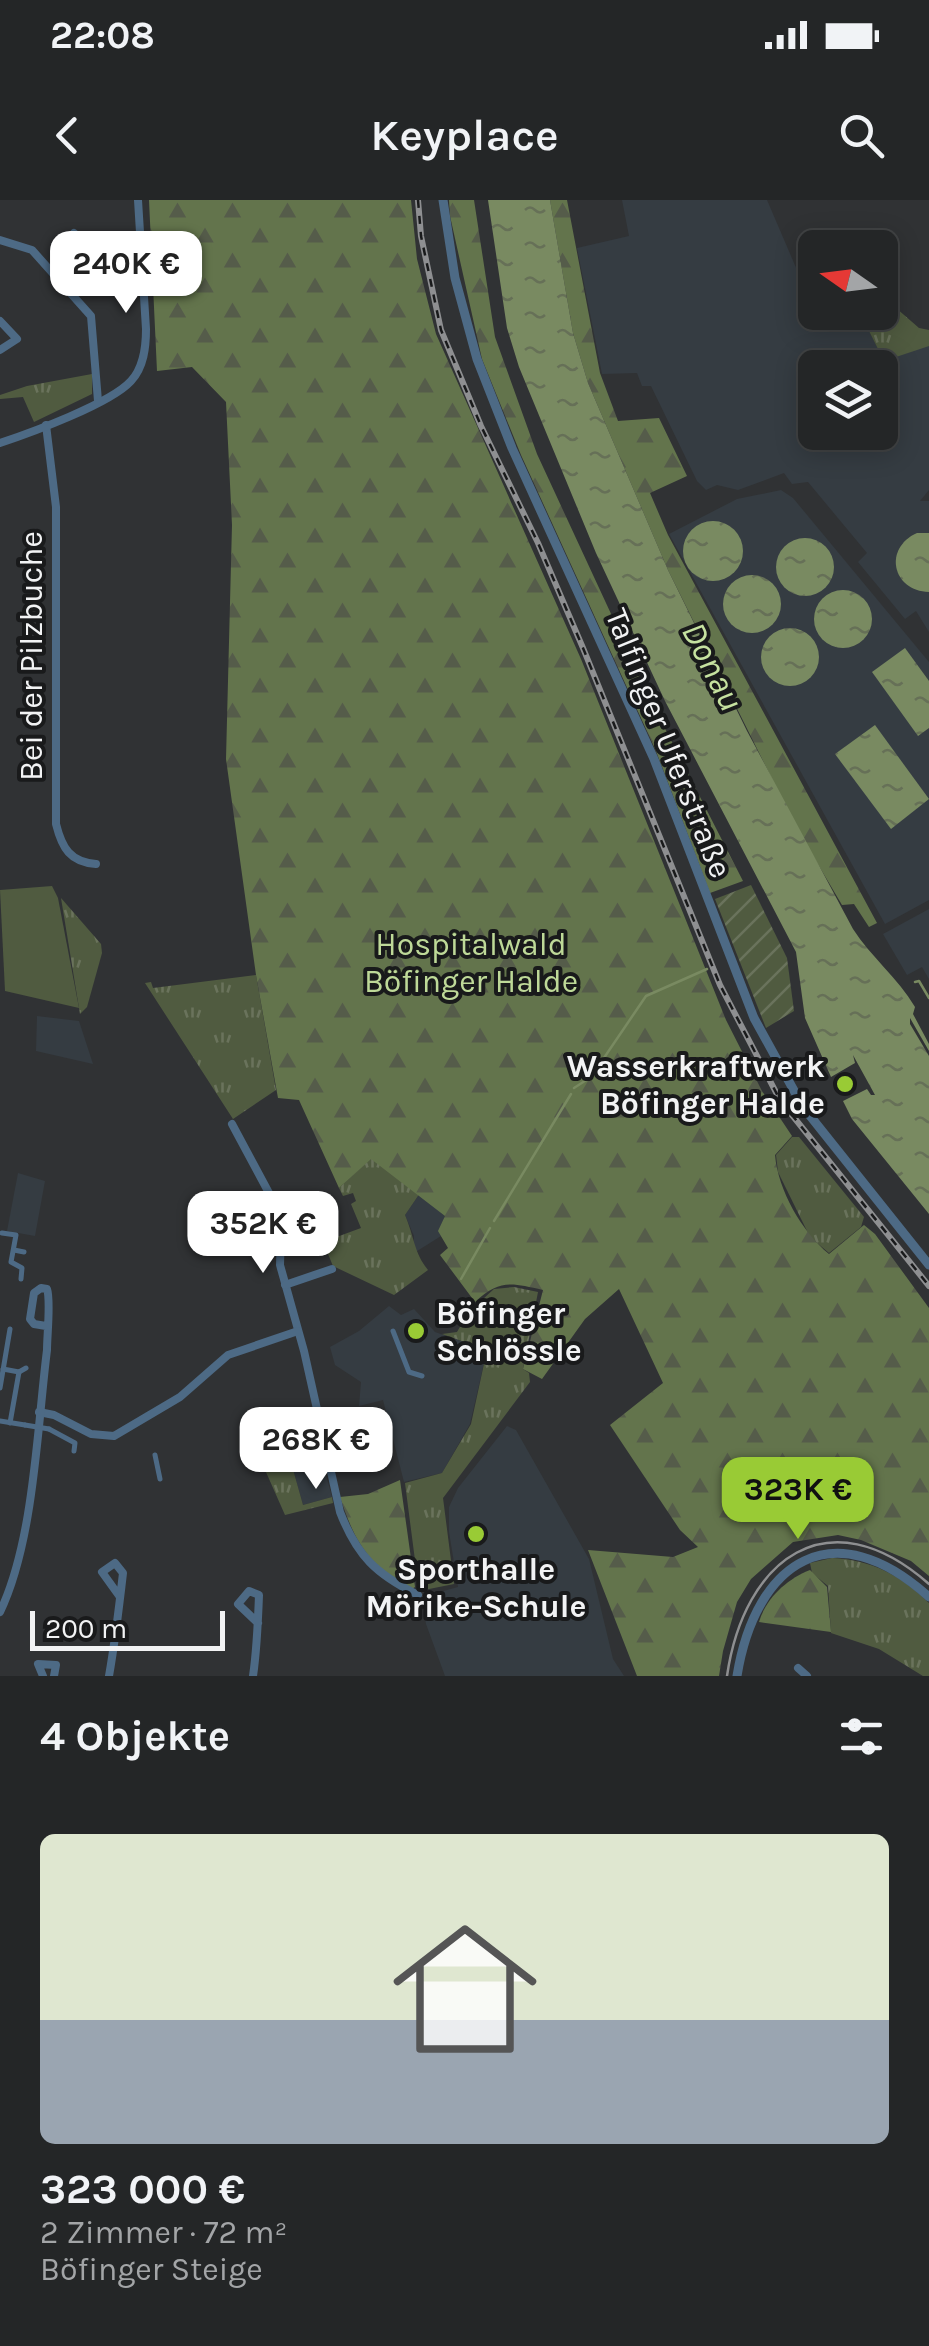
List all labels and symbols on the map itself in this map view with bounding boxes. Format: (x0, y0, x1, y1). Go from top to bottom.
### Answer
north arrow (798, 230, 898, 330)
pin: 240K € (45, 231, 207, 316)
street label: Bei der Pilzbuche (13, 531, 50, 781)
street label: Talfinger Uferstraße (598, 603, 739, 883)
water label: Donau (673, 615, 752, 717)
park label: Hospitalwald Böfinger Halde (364, 926, 578, 1000)
place label: Wasserkraftwerk Böfinger Halde (567, 1048, 825, 1122)
marker: Wasserkraftwerk Böfinger Halde (834, 1073, 856, 1095)
pin: 352K € (182, 1191, 344, 1276)
place label: Böfinger Schlössle (436, 1295, 582, 1369)
marker: Böfinger Schlössle (405, 1320, 427, 1342)
pin: 268K € (235, 1407, 397, 1492)
pin: 323K € (717, 1457, 879, 1542)
marker: Sporthalle Mörike-Schule (465, 1523, 487, 1545)
place label: Sporthalle Mörike-Schule (365, 1551, 587, 1625)
scale bar (30, 1606, 225, 1650)

